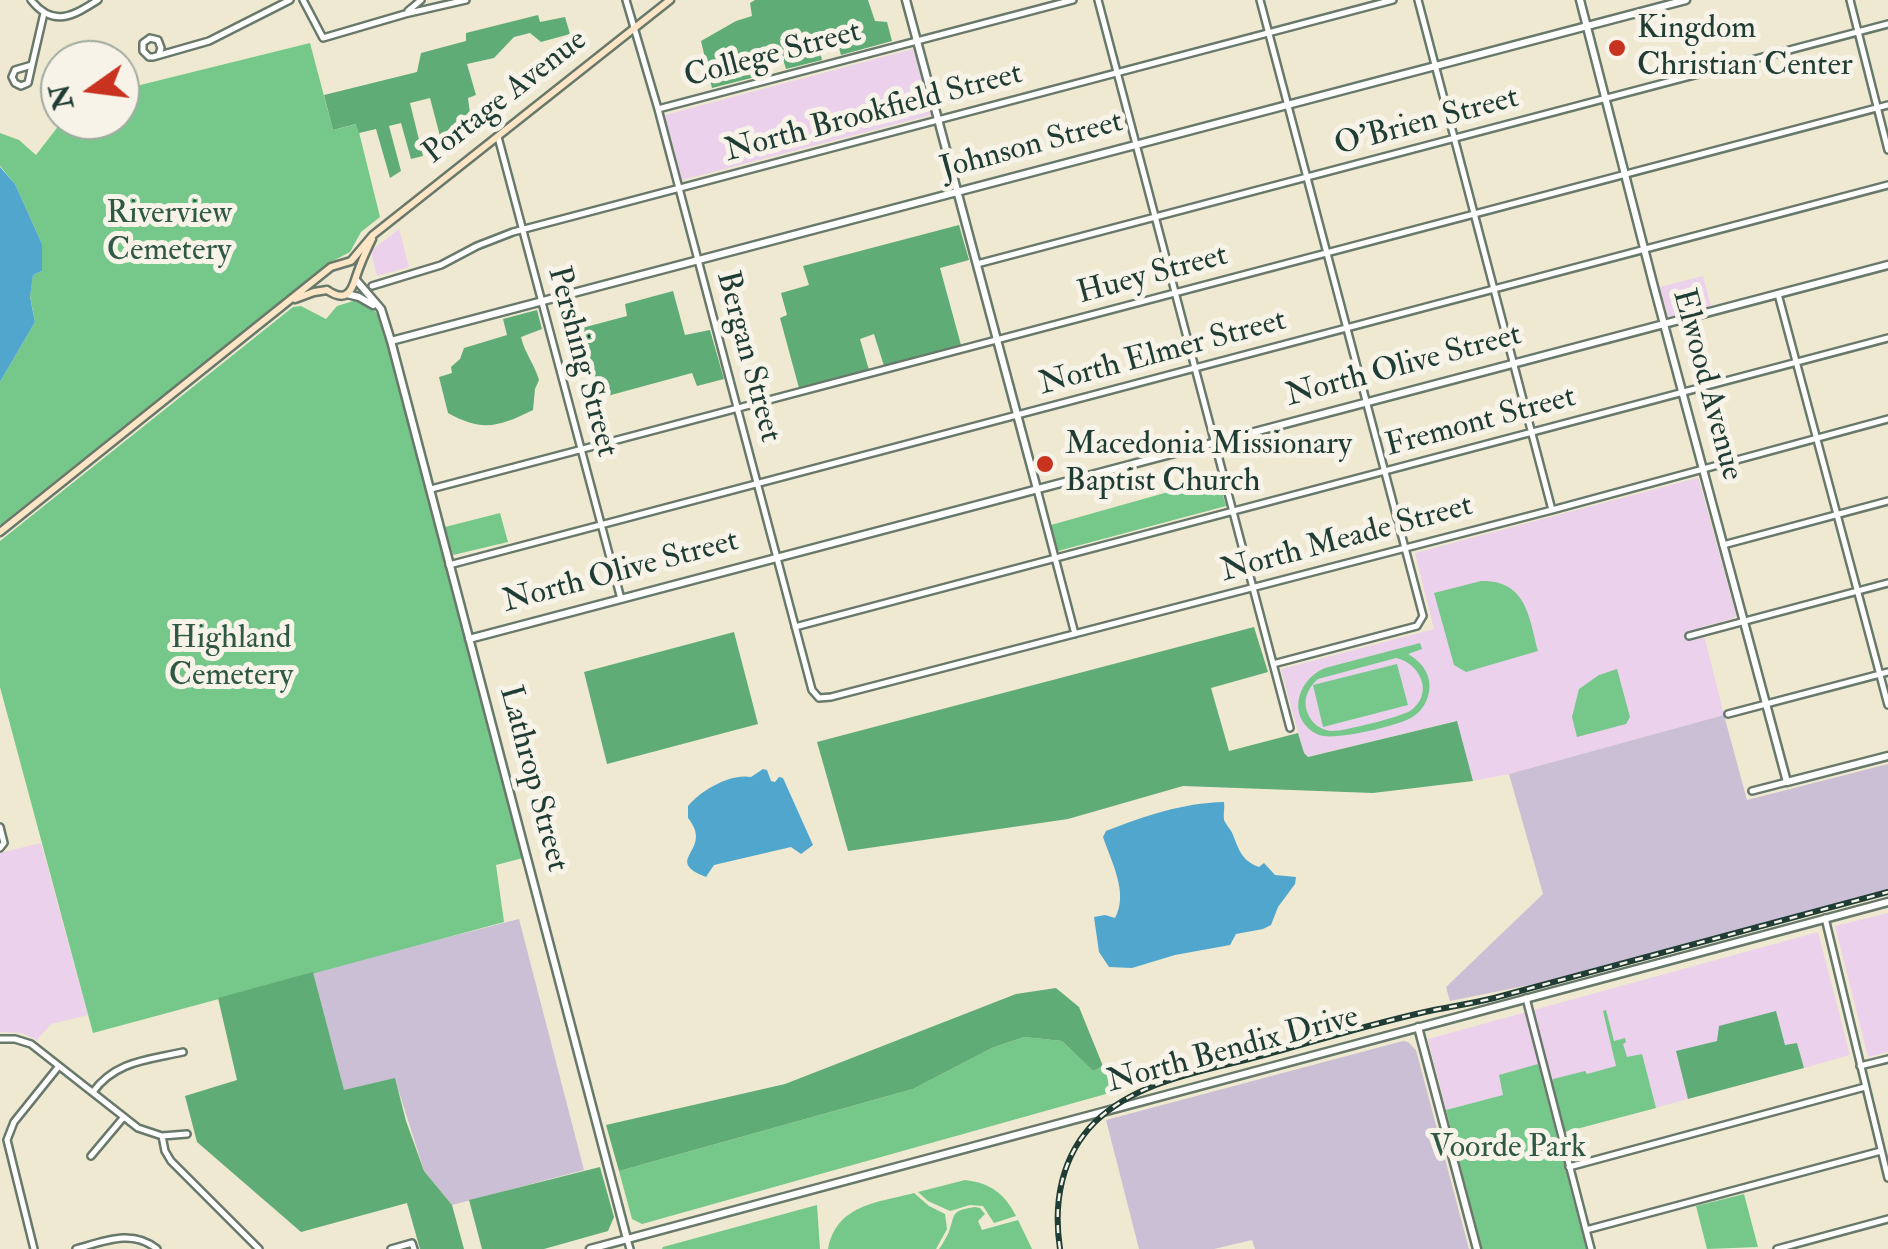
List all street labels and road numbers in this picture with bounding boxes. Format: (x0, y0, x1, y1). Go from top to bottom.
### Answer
street label: College Street (680, 14, 866, 98)
street label: Portage Avenue (416, 22, 596, 174)
street label: North Brookfield Street (721, 56, 1027, 172)
street label: O'Brien Street (1331, 80, 1523, 166)
street label: Johnson Street (936, 104, 1128, 190)
street label: Huey Street (1074, 238, 1232, 314)
street label: Pershing Street (537, 263, 625, 461)
street label: Bergan Street (706, 267, 788, 447)
street label: Elwood Avenue (1662, 285, 1750, 485)
street label: North Elmer Street (1035, 303, 1291, 405)
street label: North Olive Street (1282, 317, 1526, 417)
street label: Fremont Street (1382, 379, 1580, 467)
street label: North Meade Street (1217, 488, 1477, 592)
street label: North Olive Street (499, 523, 743, 623)
street label: Lathrop Street (489, 682, 575, 876)
street label: North Bendix Drive (1103, 999, 1363, 1103)

